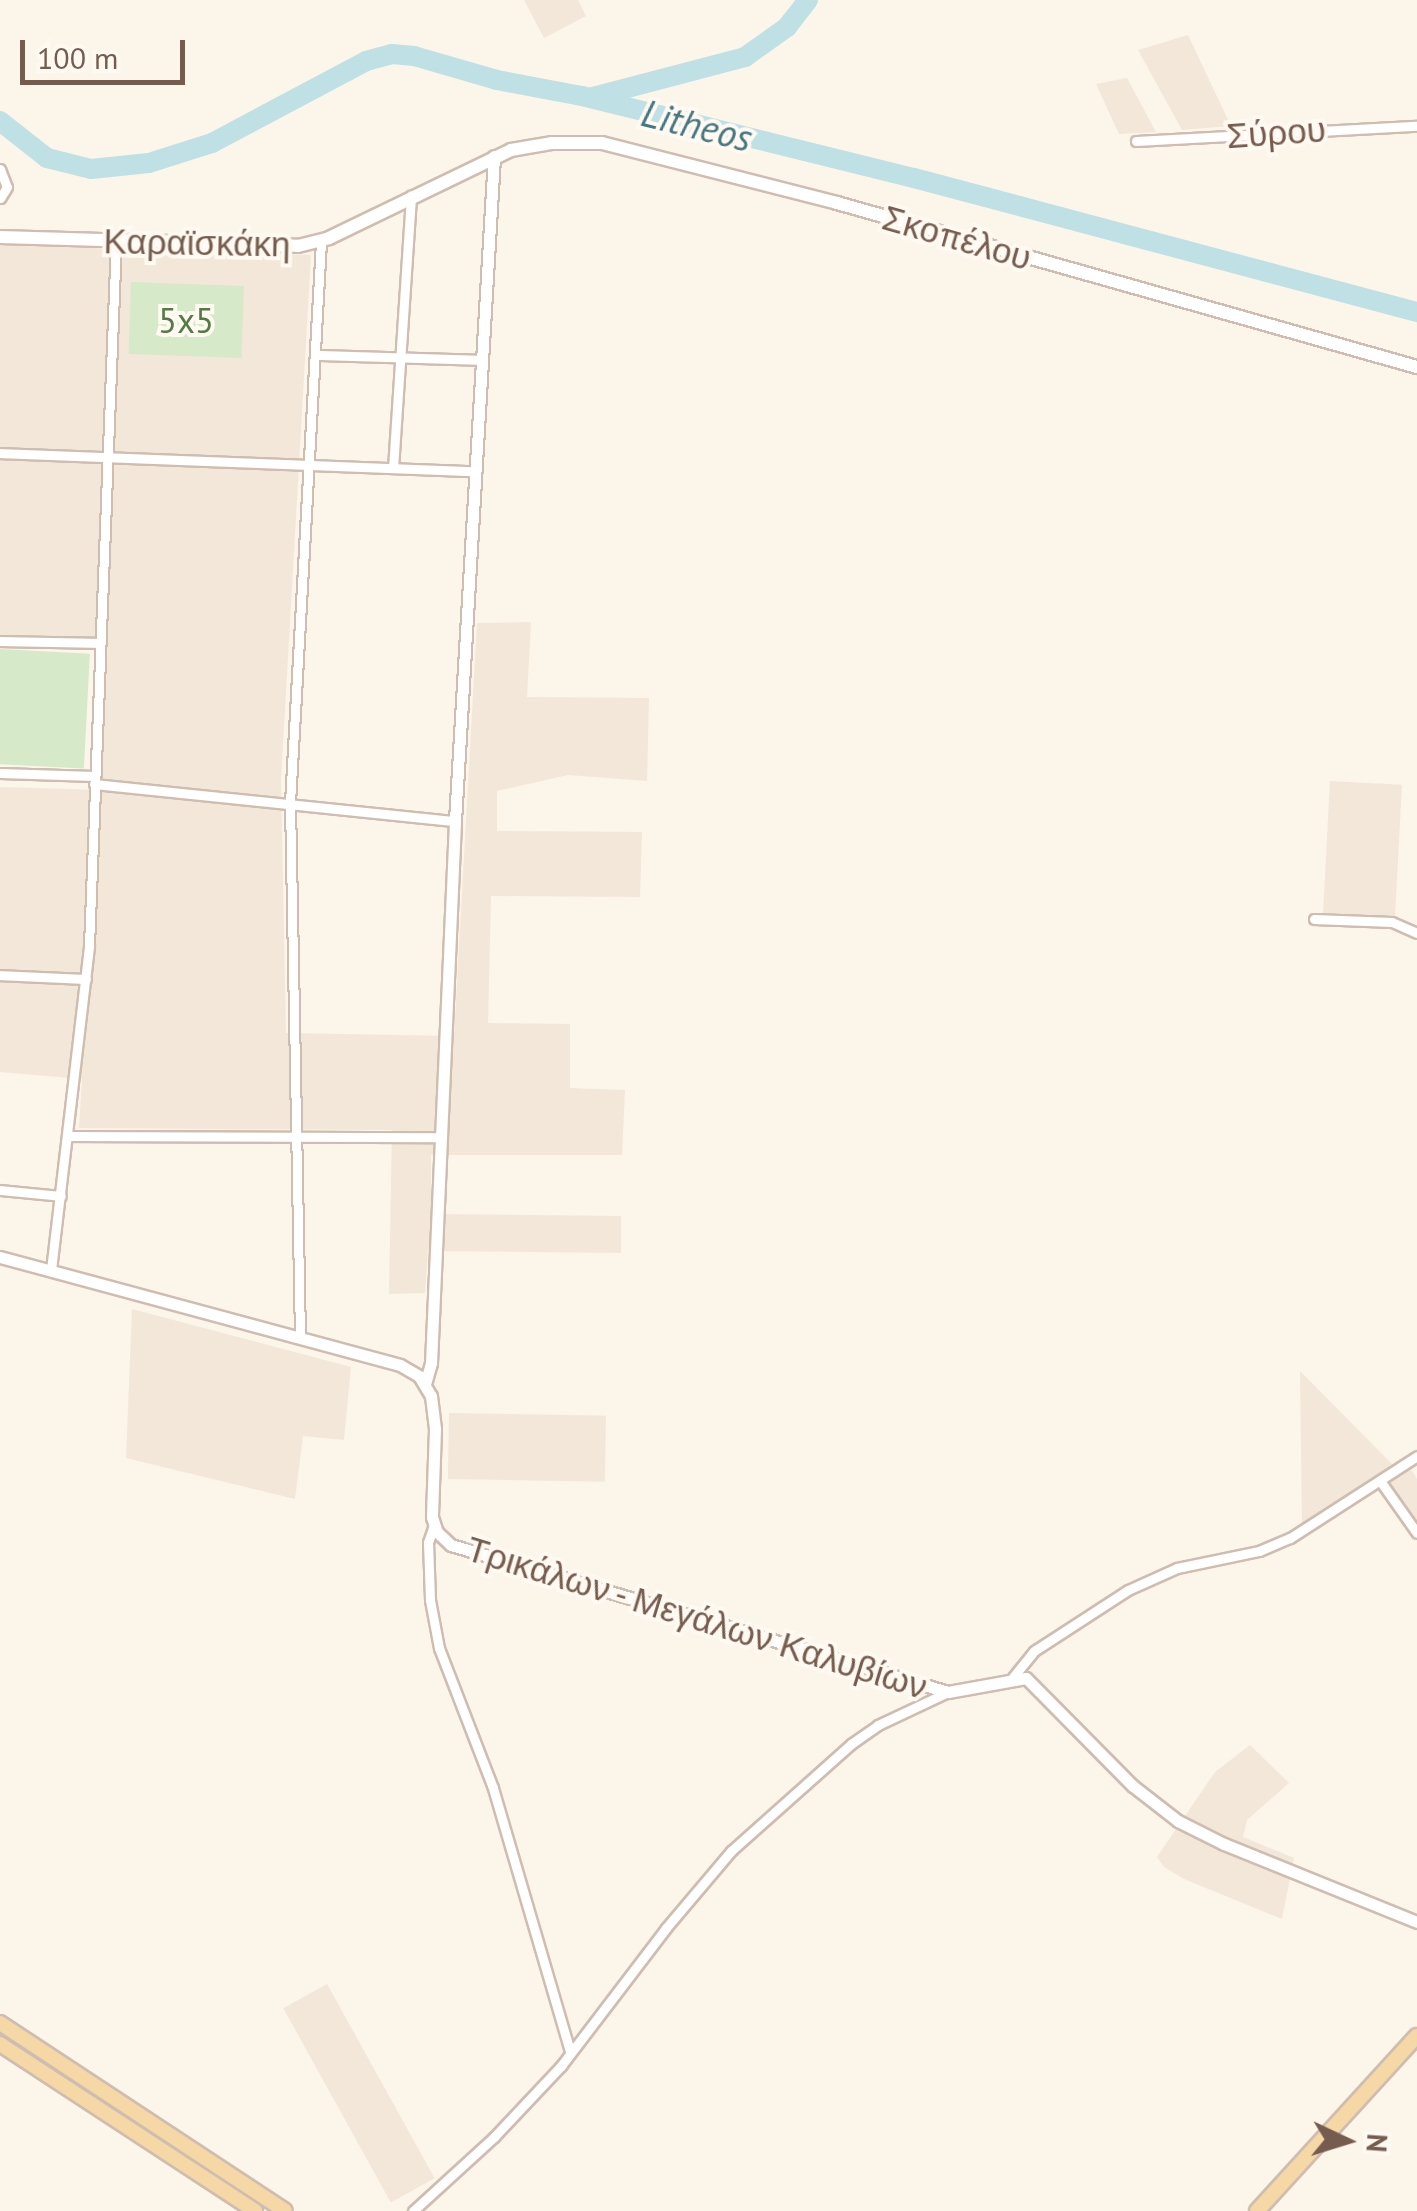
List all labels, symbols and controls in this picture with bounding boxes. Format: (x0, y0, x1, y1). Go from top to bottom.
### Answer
scale bar (25, 20, 190, 82)
text: 100 m (37, 38, 118, 77)
water label: Litheos (637, 89, 757, 161)
street label: Σύρου (1225, 108, 1327, 156)
street label: Σκοπέλου (878, 196, 1036, 278)
street label: Καραϊσκάκη (103, 219, 291, 265)
park label: 5x5 (158, 299, 214, 341)
street label: Τρικάλων - Μεγάλων Καλυβίων (459, 1526, 935, 1708)
north arrow (1297, 2091, 1397, 2191)
text: N (1358, 2133, 1397, 2154)

